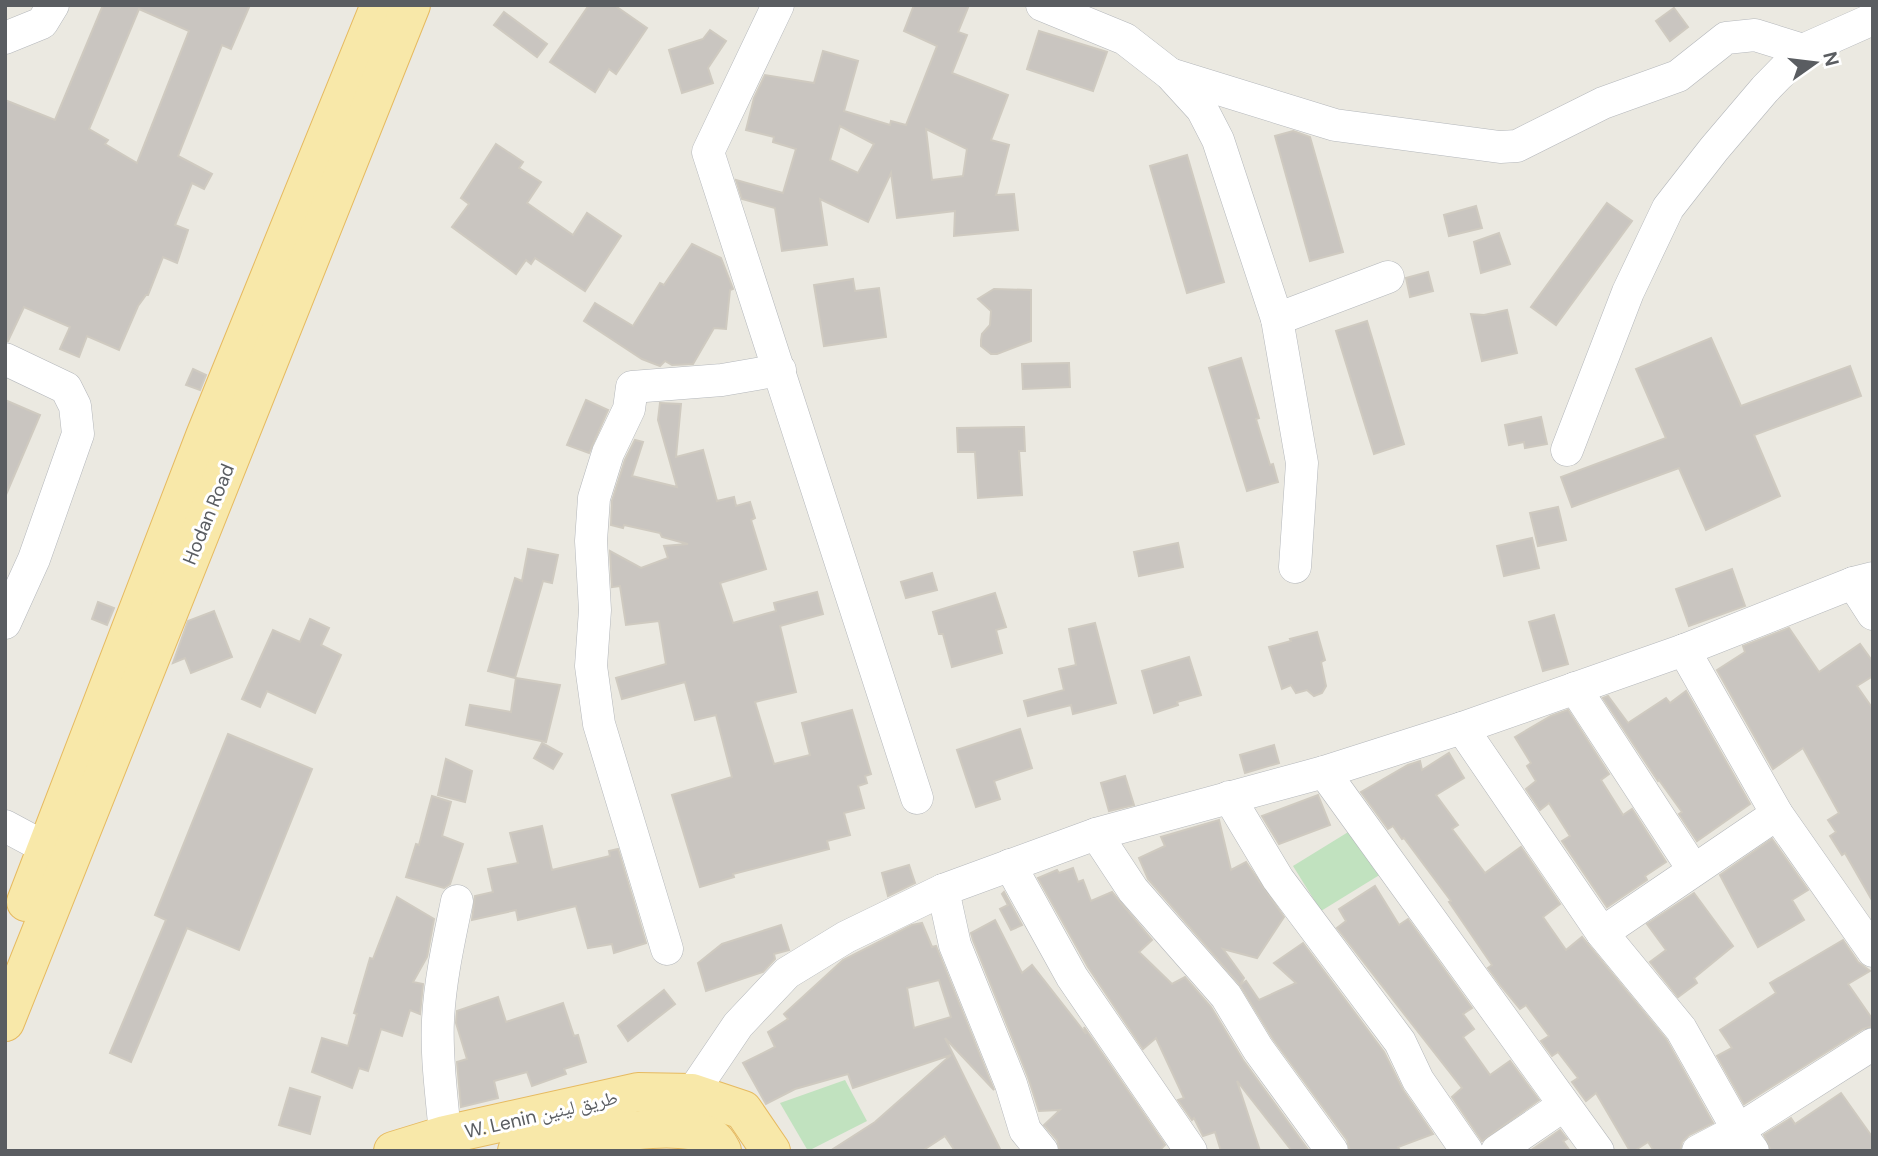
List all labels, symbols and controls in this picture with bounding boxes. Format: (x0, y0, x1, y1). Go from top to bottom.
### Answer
north arrow (1780, 28, 1850, 98)
text: N (1817, 49, 1845, 69)
street label: Hodan Road (177, 460, 240, 568)
street label: W. Lenin طريق لينين (462, 1085, 620, 1144)

